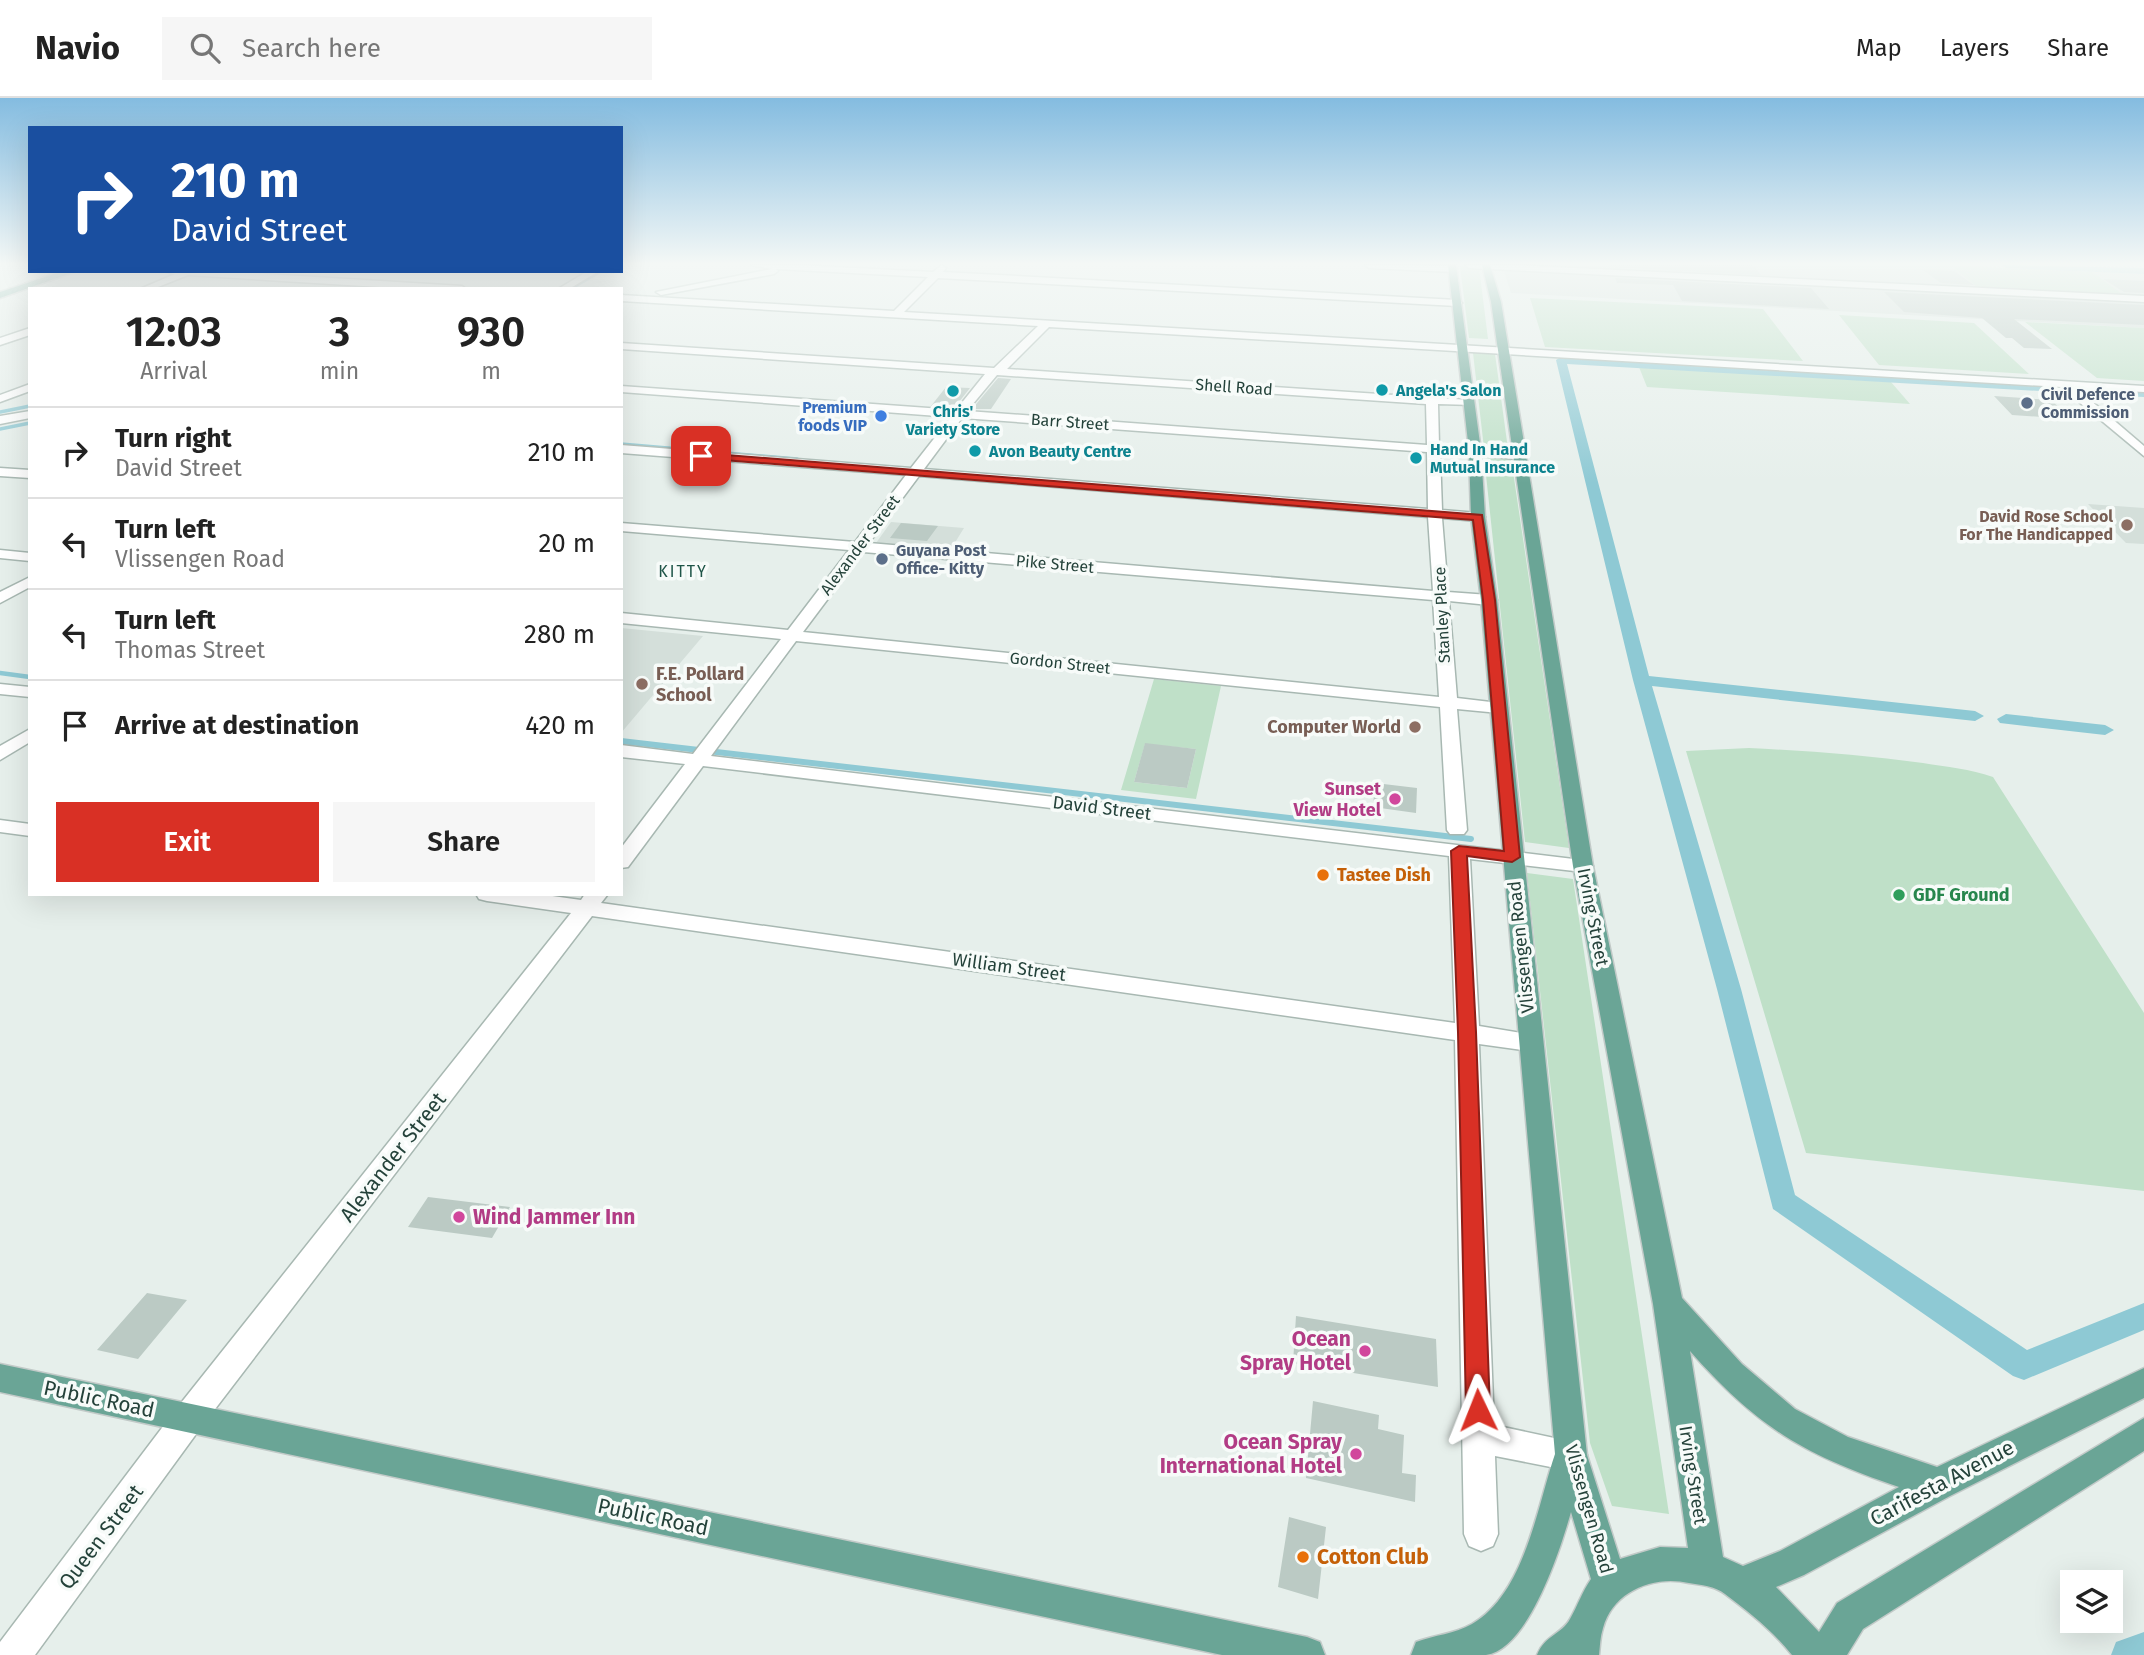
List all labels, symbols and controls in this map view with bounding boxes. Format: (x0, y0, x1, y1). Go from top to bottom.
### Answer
search box (162, 17, 652, 80)
text: Navio (35, 28, 120, 68)
icon: search (186, 29, 224, 67)
text: Search here (242, 33, 381, 64)
text: Map (1856, 34, 1902, 62)
text: Layers (1940, 34, 2009, 62)
text: Share (2047, 34, 2109, 62)
text: 210 m (171, 151, 300, 210)
icon: right (56, 154, 147, 245)
text: David Street (171, 211, 347, 249)
text: 12:03 (126, 307, 222, 357)
text: 3 (329, 307, 350, 357)
text: 930 (457, 307, 525, 357)
text: Arrival (140, 357, 208, 385)
text: min (320, 357, 359, 385)
text: m (481, 357, 501, 385)
street label: Shell Road (1195, 375, 1273, 399)
place label: Angela's Salon (1395, 381, 1501, 400)
marker: Angela's Salon (1374, 382, 1390, 398)
marker: Chris' Variety Store (945, 383, 961, 399)
place label: Civil Defence Commission (2041, 385, 2135, 422)
marker: Civil Defence Commission (2019, 395, 2035, 411)
place label: Premium foods VIP (798, 398, 867, 435)
place label: Chris' Variety Store (905, 402, 1000, 439)
marker: Premium foods VIP (873, 408, 889, 424)
street label: Barr Street (1030, 410, 1110, 434)
text: Turn right (115, 423, 232, 454)
pin (671, 426, 731, 486)
icon: right (56, 434, 94, 472)
text: 210 m (528, 437, 595, 468)
icon: arrive (682, 437, 720, 475)
place label: Hand In Hand Mutual Insurance (1430, 440, 1555, 477)
place label: Avon Beauty Centre (988, 442, 1132, 461)
marker: Avon Beauty Centre (967, 443, 983, 459)
marker: Hand In Hand Mutual Insurance (1408, 450, 1424, 466)
text: David Street (115, 454, 242, 482)
street label: Alexander Street (816, 491, 904, 599)
place label: David Rose School For The Handicapped (1959, 507, 2113, 544)
text: Turn left (115, 514, 216, 545)
marker: David Rose School For The Handicapped (2119, 517, 2135, 533)
icon: left (56, 525, 94, 563)
text: 20 m (538, 528, 595, 559)
place label: Guyana Post Office- Kitty (896, 541, 987, 578)
text: Vlissengen Road (115, 545, 285, 573)
marker: Guyana Post Office- Kitty (874, 551, 890, 567)
street label: Pike Street (1015, 551, 1095, 577)
district label: KITTY (658, 562, 708, 581)
street label: Stanley Place (1430, 566, 1454, 664)
text: Turn left (115, 605, 216, 636)
icon: left (56, 616, 94, 654)
text: 280 m (524, 619, 595, 650)
text: Thomas Street (115, 636, 265, 664)
street label: Gordon Street (1009, 648, 1111, 678)
place label: F.E. Pollard School (656, 663, 744, 706)
marker: F.E. Pollard School (634, 676, 650, 692)
icon: arrive (56, 707, 94, 745)
text: Arrive at destination (115, 710, 359, 741)
text: 420 m (525, 710, 595, 741)
place label: Computer World (1267, 716, 1401, 738)
marker: Computer World (1407, 719, 1423, 735)
place label: Sunset View Hotel (1293, 778, 1382, 821)
street label: David Street (1051, 791, 1153, 825)
marker: Sunset View Hotel (1387, 791, 1403, 807)
button: Exit (56, 802, 319, 882)
button: Share (333, 802, 595, 882)
place label: Tastee Dish (1337, 864, 1431, 886)
street label: Irving Street (1573, 866, 1613, 969)
marker: Tastee Dish (1315, 867, 1331, 883)
street label: Vlissengen Road (1503, 880, 1539, 1014)
place label: GDF Ground (1913, 884, 2010, 906)
marker: GDF Ground (1891, 887, 1907, 903)
street label: William Street (951, 948, 1068, 986)
street label: Alexander Street (334, 1087, 452, 1227)
place label: Wind Jammer Inn (473, 1204, 635, 1230)
marker: Wind Jammer Inn (451, 1209, 467, 1225)
place label: Ocean Spray Hotel (1240, 1326, 1352, 1376)
marker: Ocean Spray Hotel (1357, 1343, 1373, 1359)
position arrow (1441, 1373, 1515, 1447)
street label: Public Road (41, 1375, 157, 1423)
street label: Irving Street (1674, 1424, 1712, 1526)
place label: Ocean Spray International Hotel (1160, 1429, 1343, 1479)
street label: Carifesta Avenue (1866, 1434, 2018, 1532)
street label: Vlissengen Road (1560, 1442, 1618, 1576)
marker: Ocean Spray International Hotel (1348, 1446, 1364, 1462)
street label: Queen Street (53, 1479, 149, 1595)
street label: Public Road (595, 1493, 711, 1541)
place label: Cotton Club (1317, 1544, 1429, 1570)
marker: Cotton Club (1295, 1549, 1311, 1565)
map controls (2060, 1570, 2123, 1633)
button: layers (2060, 1570, 2123, 1633)

